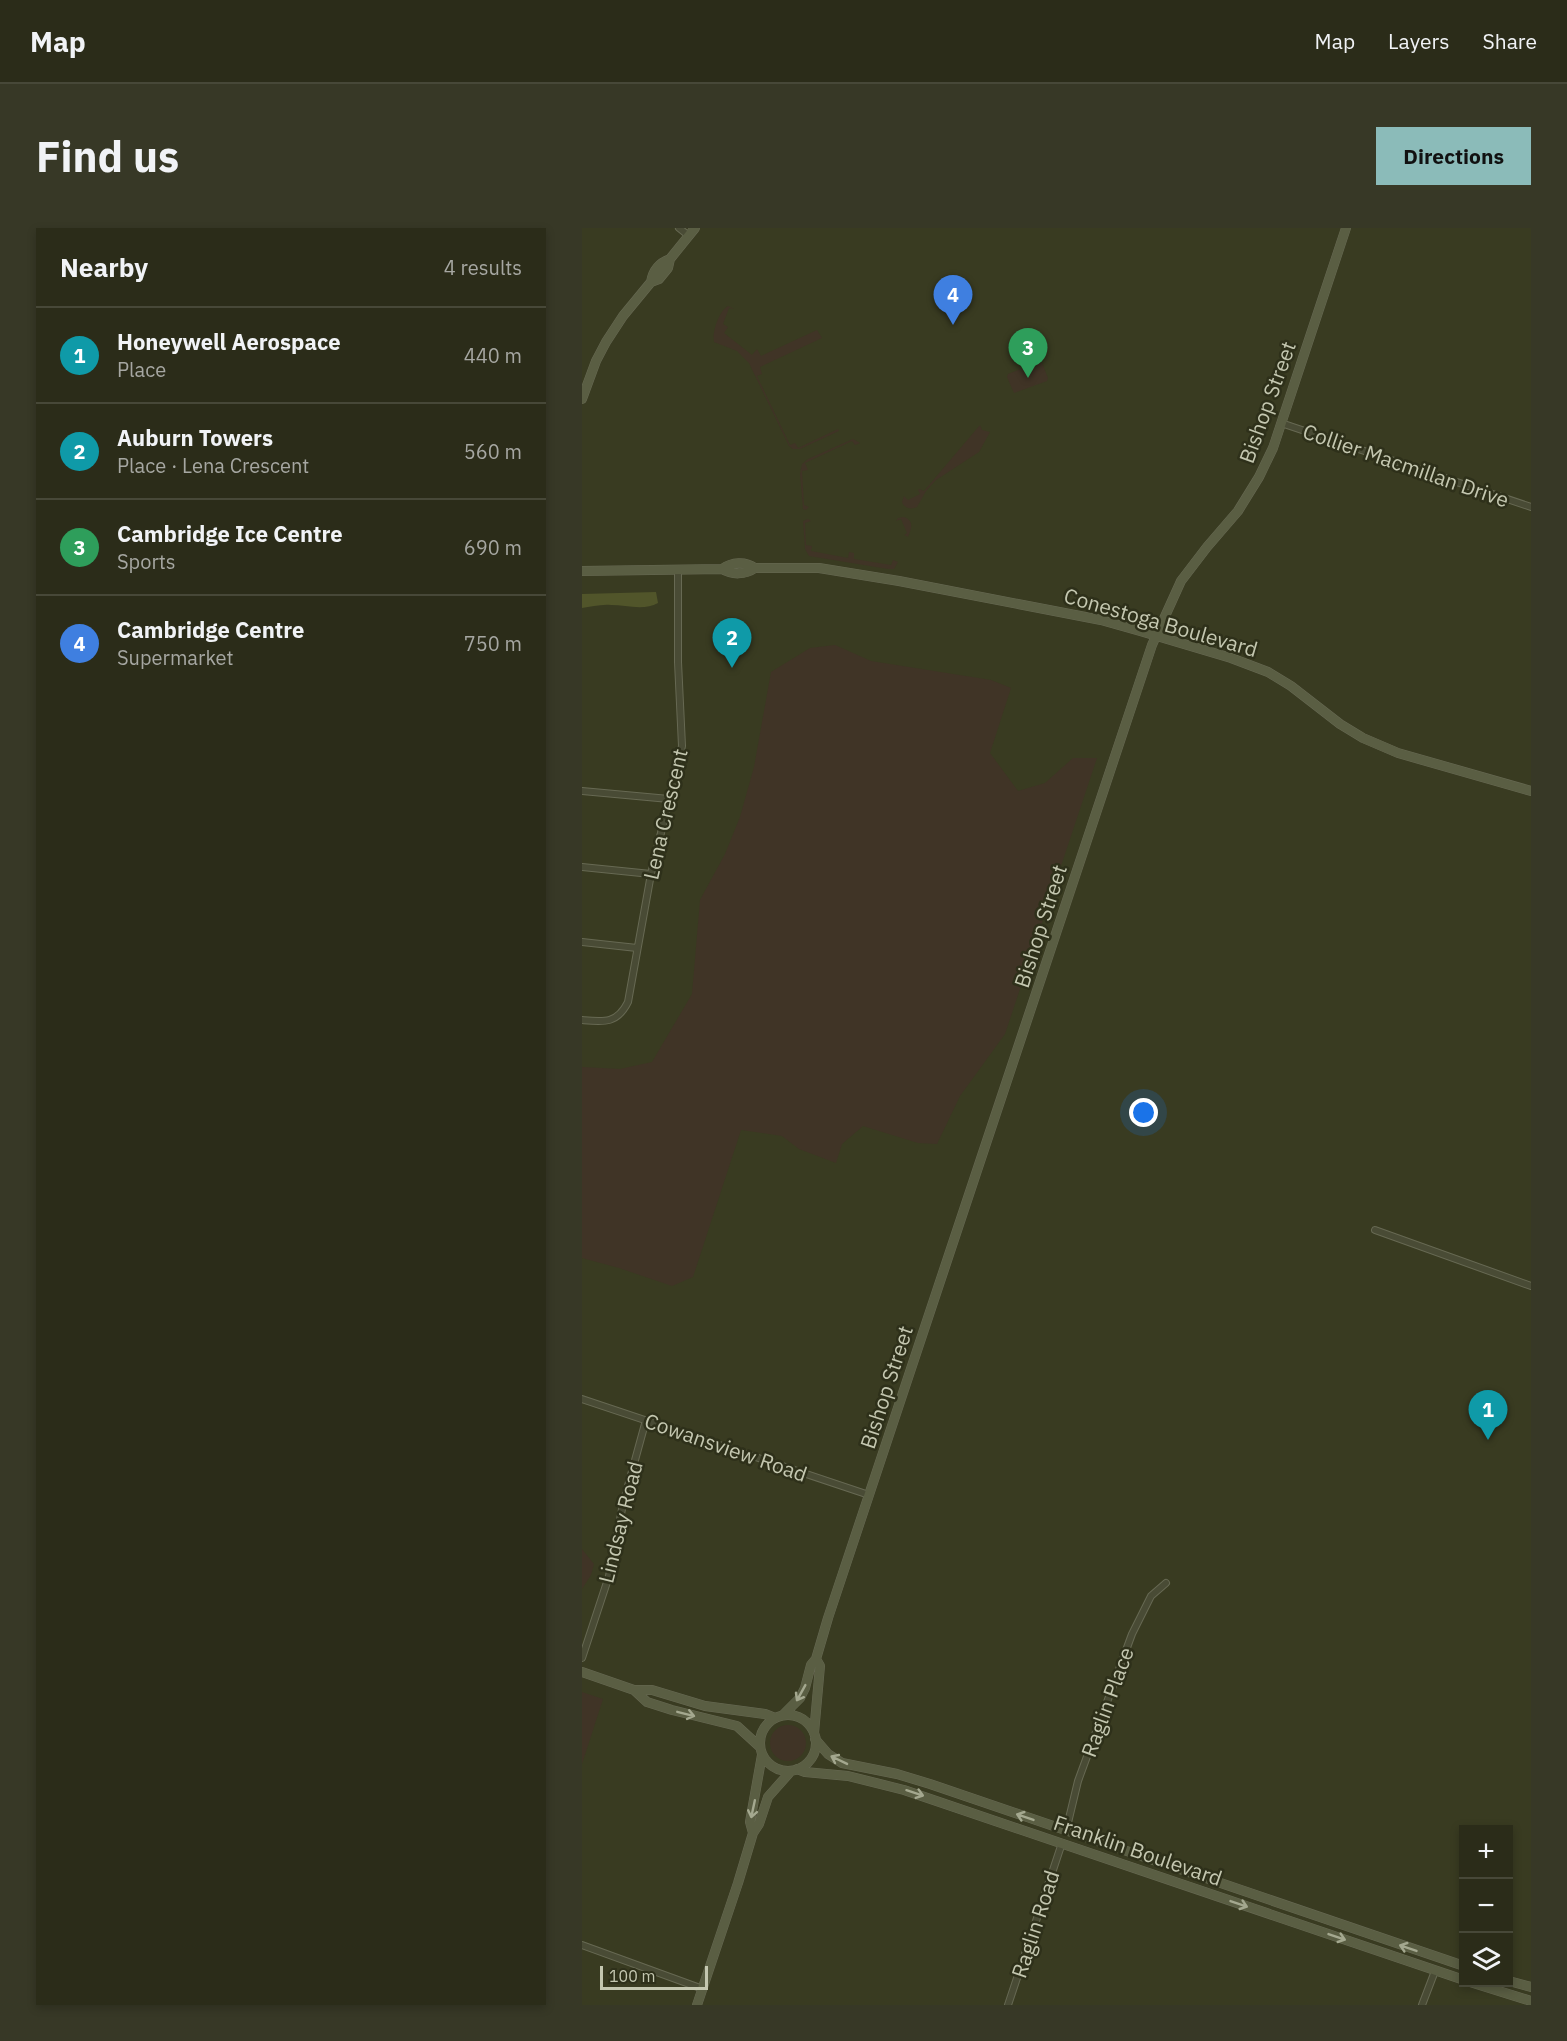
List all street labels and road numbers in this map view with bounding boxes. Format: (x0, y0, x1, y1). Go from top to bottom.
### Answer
street label: Bishop Street (1232, 337, 1302, 467)
street label: Collier Macmillan Drive (1299, 417, 1513, 513)
street label: Conestoga Boulevard (1061, 581, 1261, 663)
street label: Lena Crescent (636, 746, 694, 882)
street label: Bishop Street (1007, 861, 1073, 991)
street label: Bishop Street (853, 1322, 919, 1452)
street label: Cowansview Road (641, 1406, 811, 1488)
street label: Lindsay Road (591, 1458, 649, 1586)
street label: Raglin Place (1074, 1643, 1140, 1761)
street label: Franklin Boulevard (1050, 1808, 1226, 1892)
street label: Raglin Road (1004, 1867, 1066, 1981)

